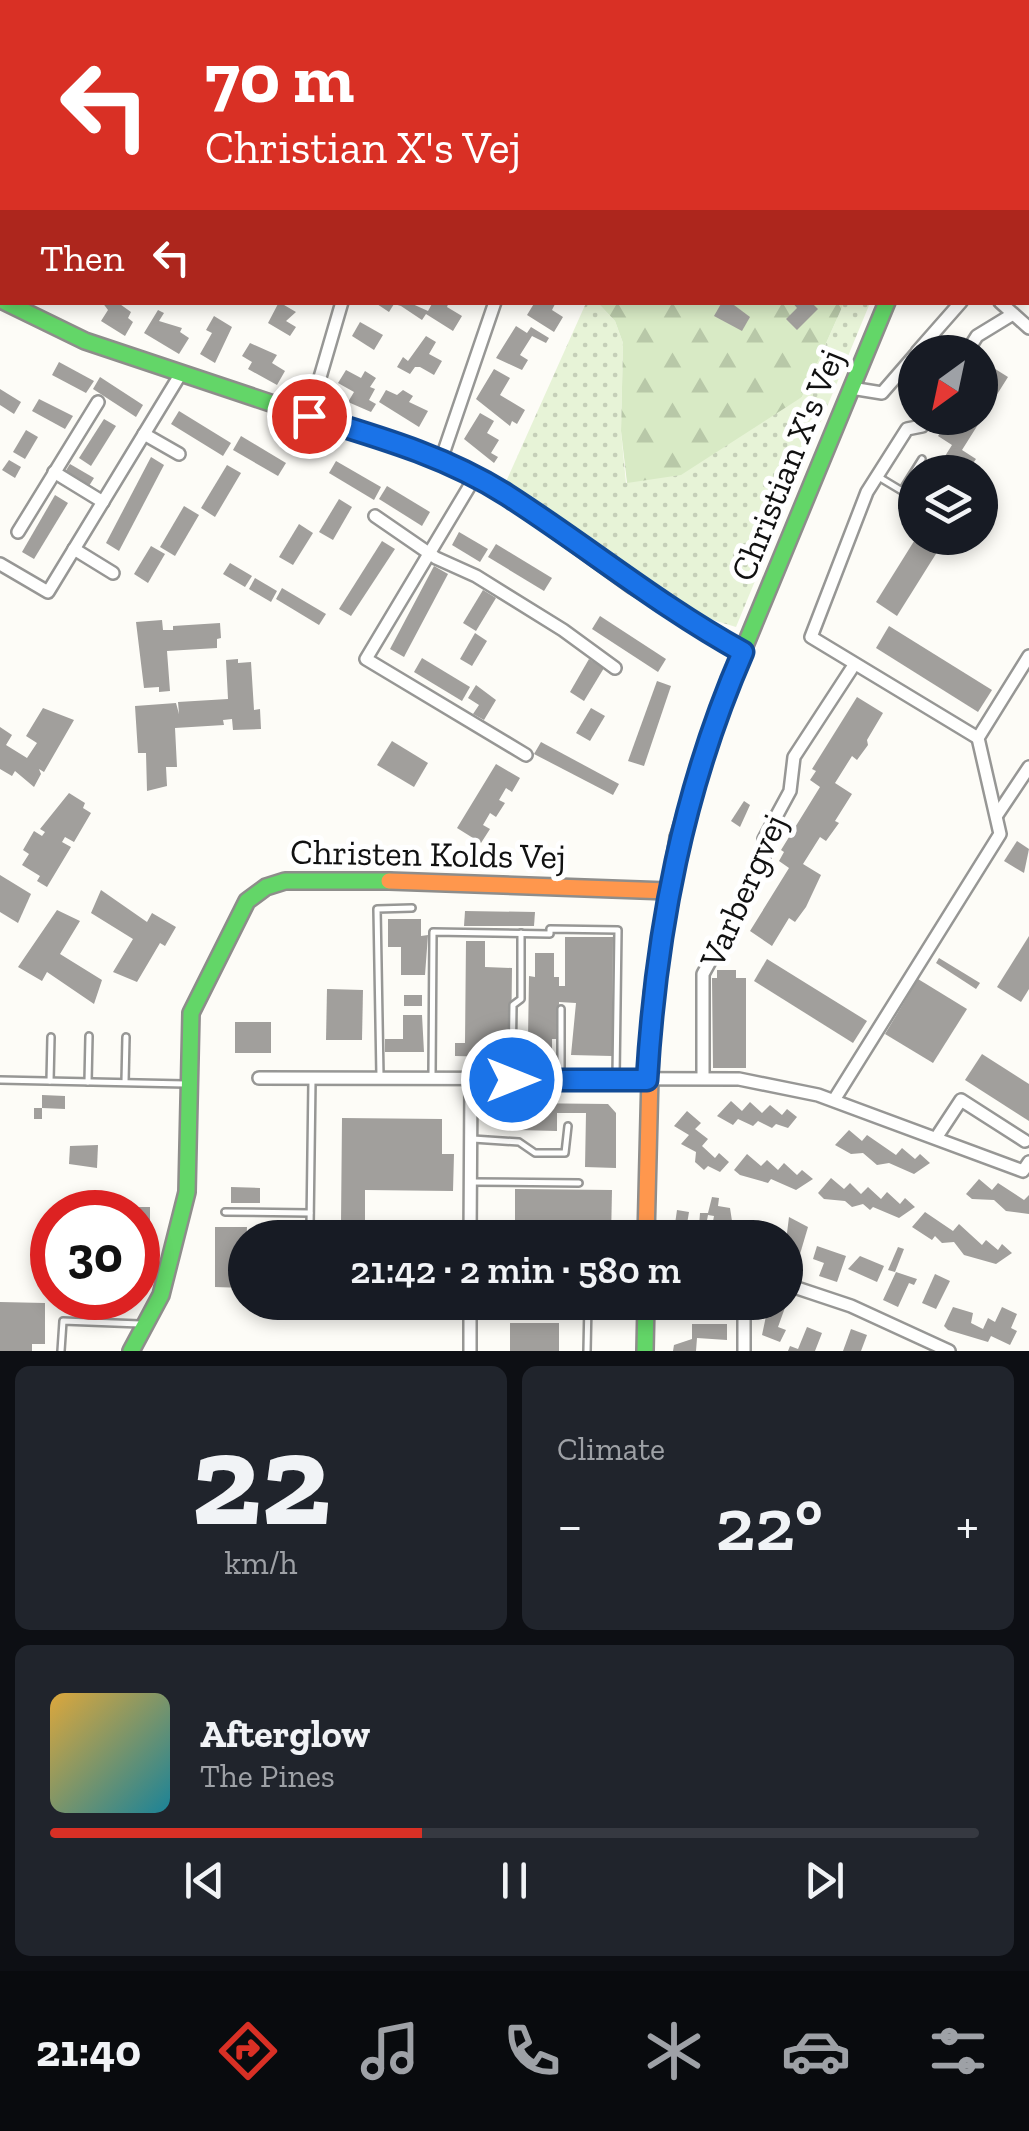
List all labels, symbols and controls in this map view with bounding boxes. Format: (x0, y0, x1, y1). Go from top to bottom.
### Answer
text: 70 m (205, 36, 354, 120)
icon: left (40, 40, 170, 170)
text: Christian X's Vej (205, 121, 521, 175)
icon: left (144, 230, 199, 285)
text: Then (40, 235, 124, 281)
north arrow (898, 335, 998, 435)
map controls (898, 335, 998, 555)
street label: Christian X's Vej (721, 343, 853, 587)
pin (267, 374, 352, 459)
icon: arrive (282, 389, 337, 444)
button: layers (898, 455, 998, 555)
street label: Varbergvej (690, 808, 795, 975)
street label: Christen Kolds Vej (290, 831, 566, 877)
position arrow (460, 1028, 564, 1132)
speed limit sign: 30 (30, 1190, 160, 1320)
text: 21:42 · 2 min · 580 m (350, 1247, 681, 1293)
text: 22 (191, 1401, 331, 1557)
text: Climate (557, 1430, 665, 1468)
text: 22° (716, 1479, 823, 1569)
text: − (557, 1492, 583, 1558)
text: + (956, 1492, 979, 1558)
text: km/h (224, 1544, 298, 1582)
text: Afterglow (200, 1711, 370, 1757)
text: The Pines (200, 1757, 335, 1795)
icon: previous (177, 1853, 232, 1908)
icon: pause (487, 1853, 542, 1908)
icon: next (797, 1853, 852, 1908)
icon: directions (213, 2016, 283, 2086)
icon: music (355, 2016, 425, 2086)
icon: phone (497, 2016, 567, 2086)
icon: climate (639, 2016, 709, 2086)
icon: car (781, 2016, 851, 2086)
icon: filters (923, 2016, 993, 2086)
text: 21:40 (36, 2024, 141, 2078)

